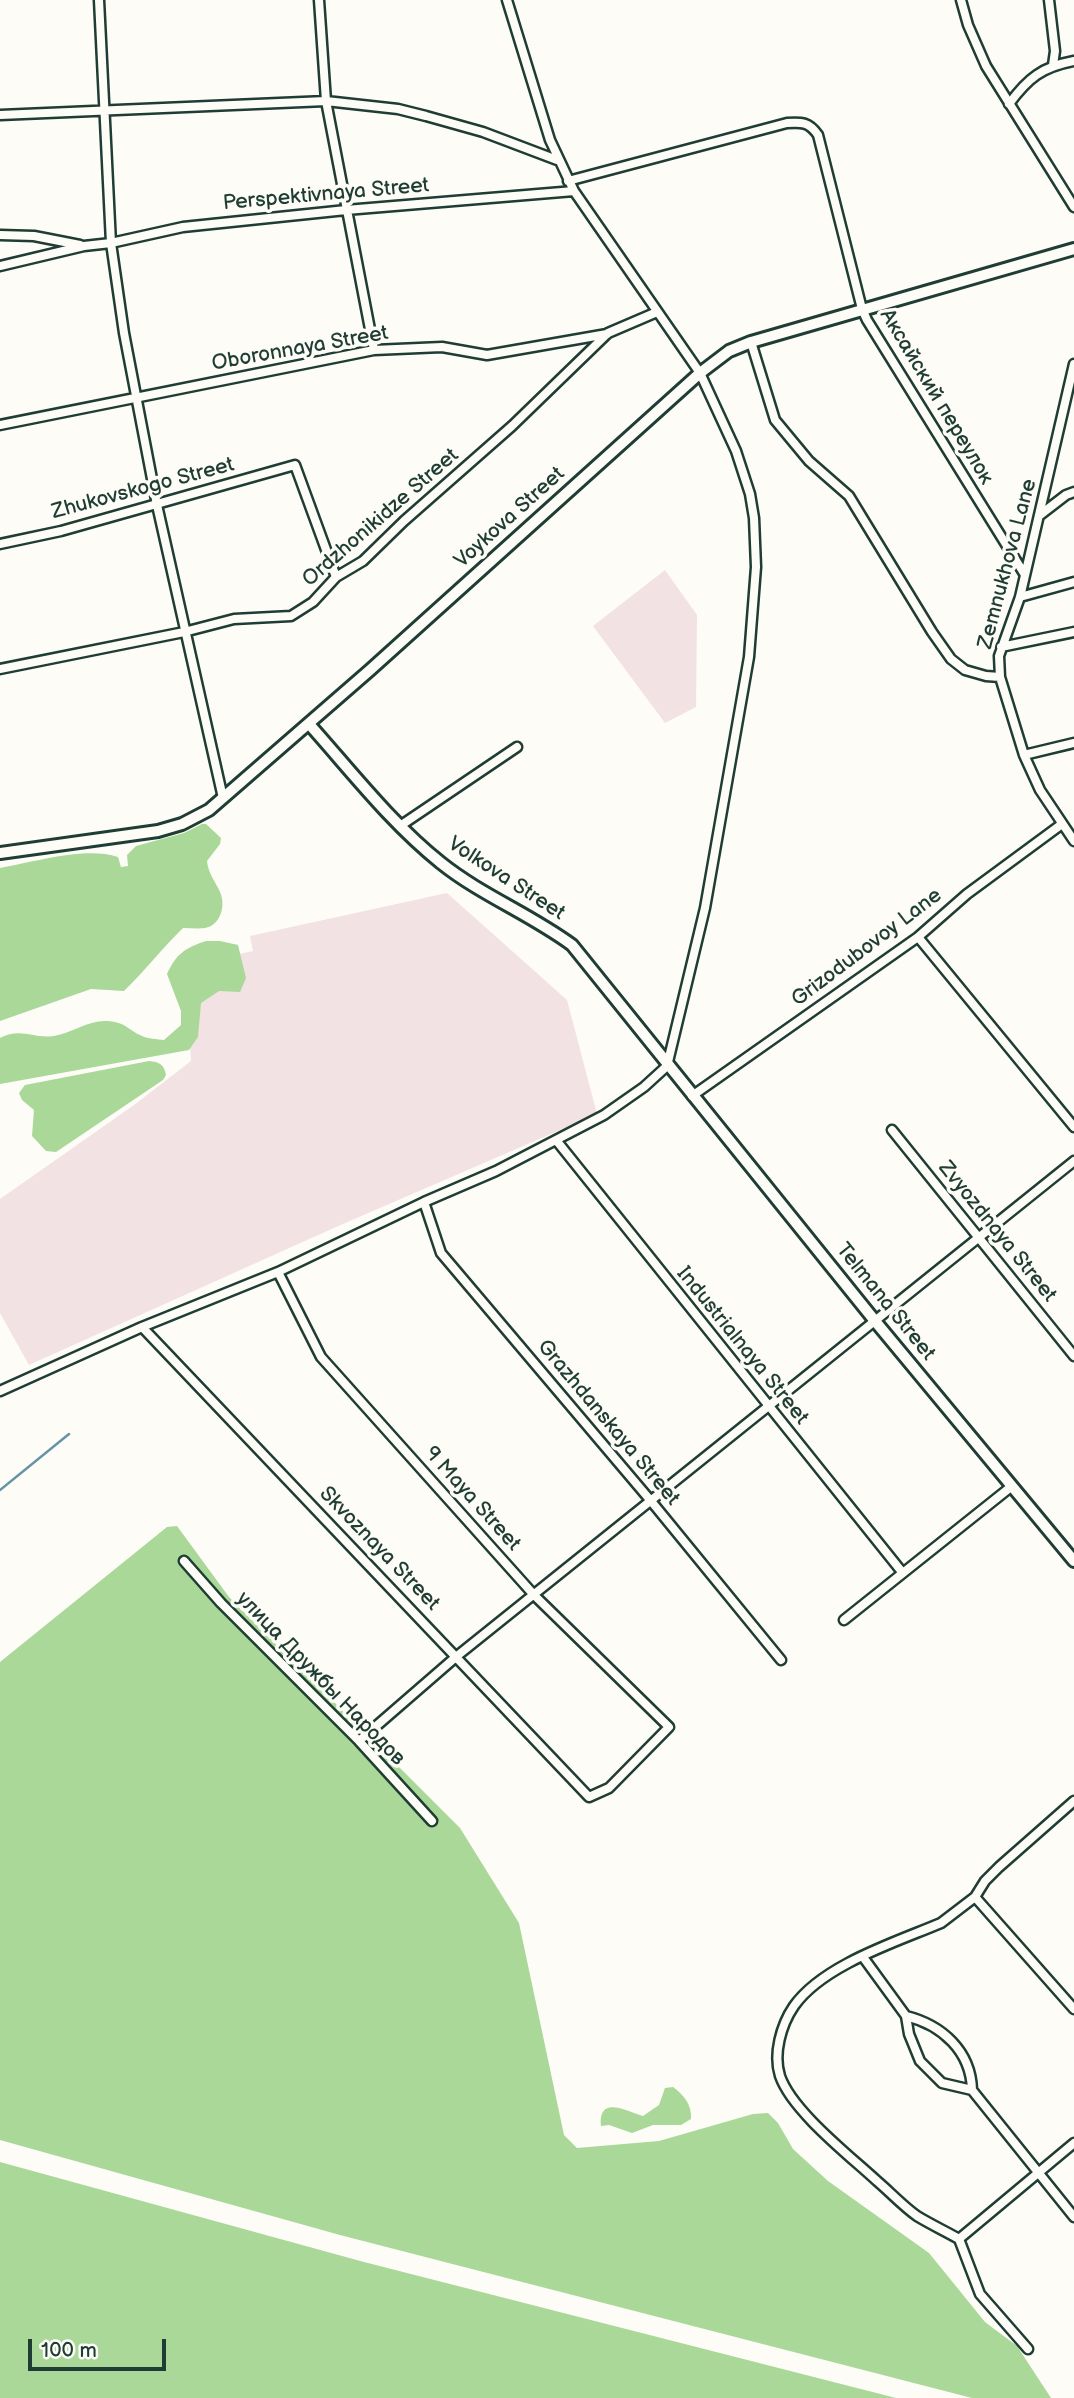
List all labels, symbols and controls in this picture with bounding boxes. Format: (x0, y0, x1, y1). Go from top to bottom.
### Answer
street label: Perspektivnaya Street (222, 173, 430, 217)
street label: Аксайский переулок (874, 305, 998, 489)
street label: Oboronnaya Street (210, 321, 390, 377)
street label: Ordzhonikidze Street (298, 443, 464, 593)
street label: Zhukovskogo Street (49, 453, 237, 525)
street label: Voykova Street (450, 462, 570, 574)
street label: Zemnukhova Lane (973, 476, 1043, 652)
street label: Volkova Street (443, 832, 569, 926)
street label: Grizodubovoy Lane (787, 883, 947, 1013)
street label: Zvyozdnaya Street (933, 1157, 1061, 1307)
street label: Telmana Street (830, 1238, 940, 1366)
street label: Industrialnaya Street (671, 1262, 813, 1430)
street label: Grazhdanskaya Street (531, 1335, 685, 1511)
street label: 9 Maya Street (418, 1442, 526, 1556)
street label: Skvoznaya Street (313, 1482, 445, 1616)
street label: улица Дружбы Народов (230, 1587, 410, 1771)
scale bar (32, 2324, 170, 2368)
text: 100 m (41, 2338, 97, 2363)

